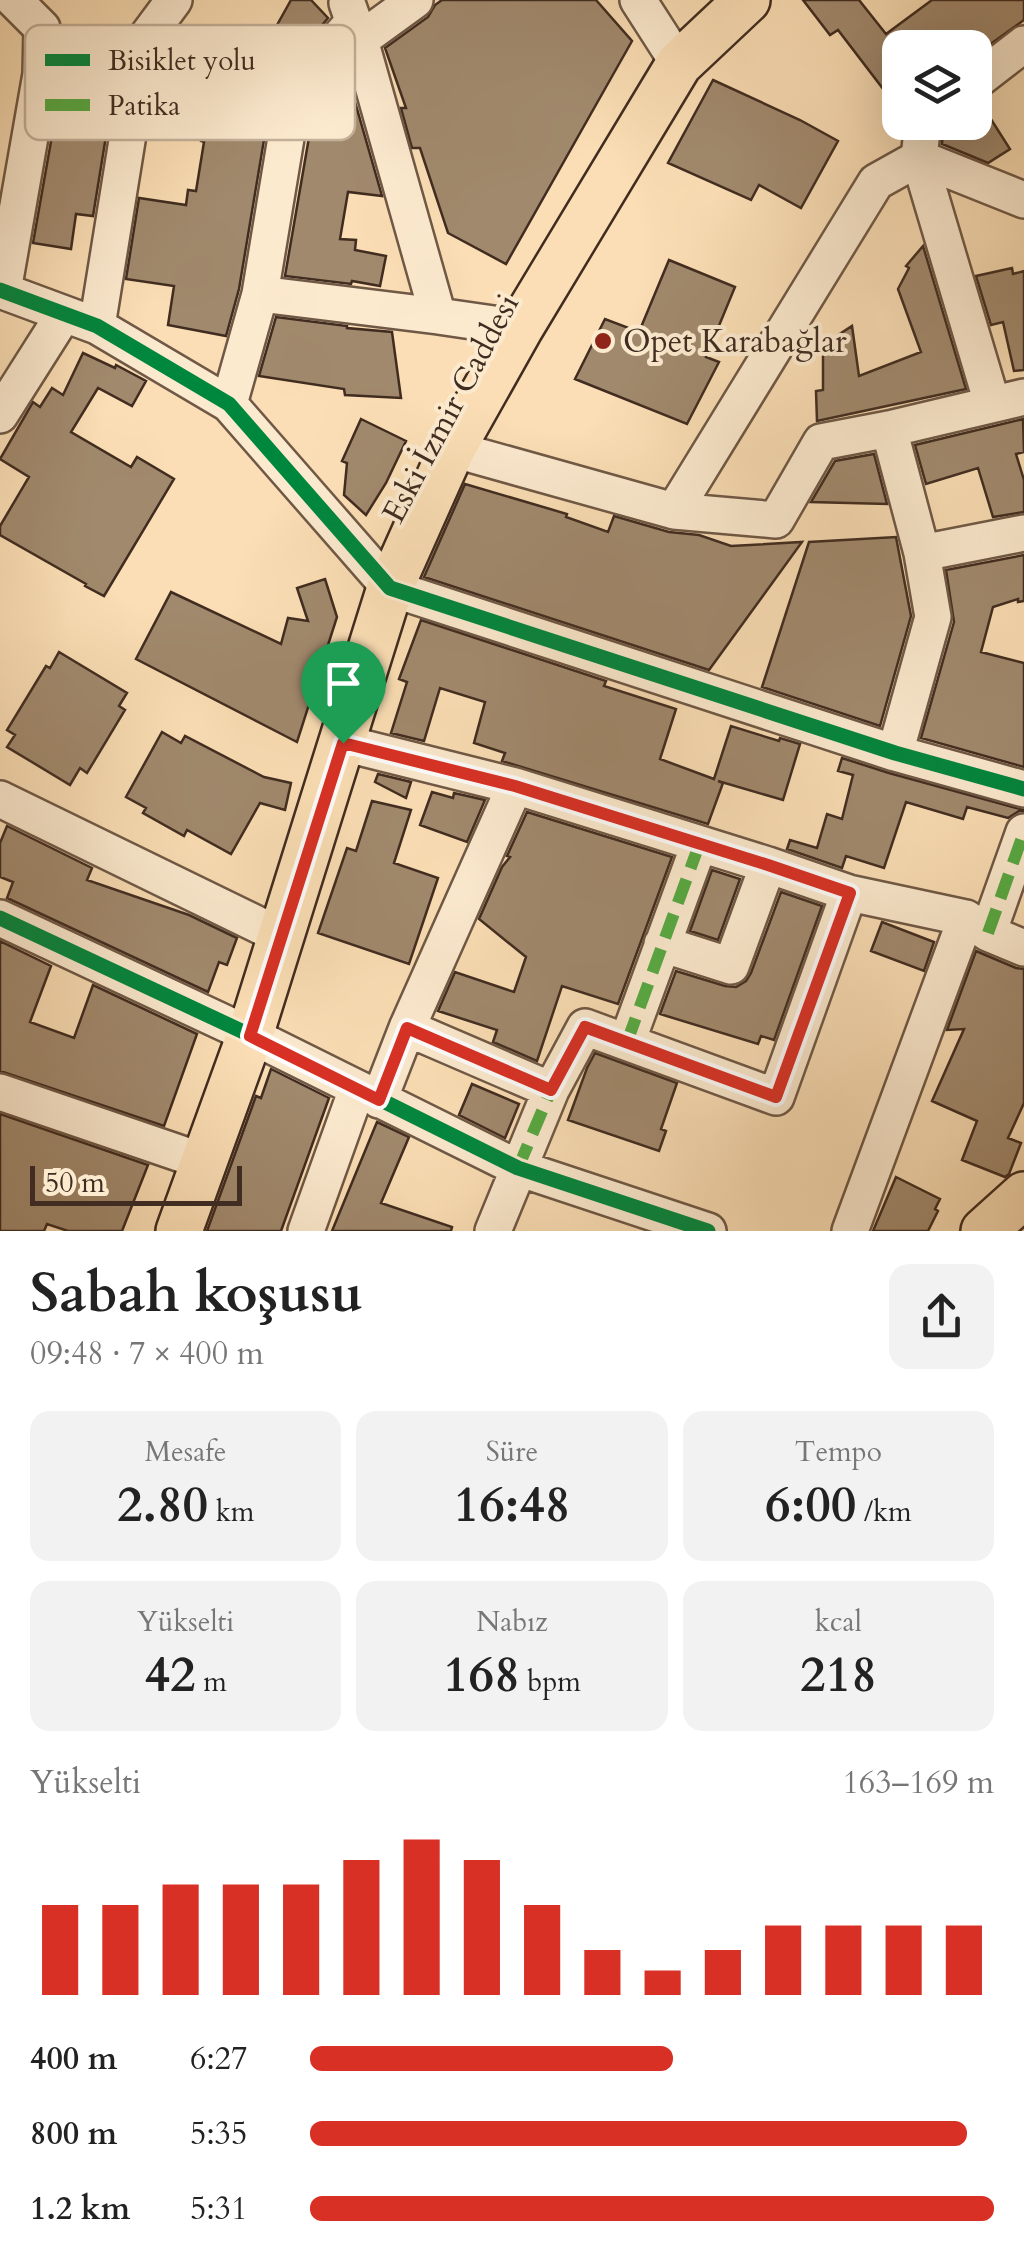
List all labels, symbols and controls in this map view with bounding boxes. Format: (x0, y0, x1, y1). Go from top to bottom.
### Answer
legend (25, 25, 355, 140)
map controls (882, 30, 992, 140)
button: layers (882, 30, 992, 140)
text: Bisiklet yolu (108, 42, 256, 80)
text: Patika (108, 87, 180, 125)
street label: Eski İzmir Caddesi (372, 286, 530, 531)
place label: Opet Karabağlar (623, 320, 847, 364)
marker: Opet Karabağlar (592, 330, 614, 352)
pin (301, 641, 386, 744)
icon: arrive (316, 656, 371, 711)
scale bar (30, 1161, 242, 1206)
text: 50 m (45, 1164, 105, 1202)
text: Sabah koşusu (30, 1257, 363, 1331)
button: share (889, 1264, 994, 1369)
text: 09:48 · 7 × 400 m (30, 1332, 264, 1376)
text: Mesafe (145, 1433, 227, 1471)
text: Süre (486, 1433, 538, 1471)
text: Tempo (795, 1433, 882, 1471)
text: 2.80 (117, 1471, 208, 1539)
text: 16:48 (454, 1471, 570, 1539)
text: 6:00 (765, 1471, 856, 1539)
text: km (208, 1493, 254, 1531)
text: /km (856, 1493, 912, 1531)
text: Yükselti (137, 1603, 234, 1641)
text: Nabız (476, 1603, 548, 1641)
text: kcal (815, 1603, 862, 1641)
text: 42 (144, 1641, 196, 1709)
text: 168 (443, 1641, 520, 1709)
text: 218 (800, 1641, 877, 1709)
text: m (196, 1663, 227, 1701)
text: bpm (520, 1663, 581, 1701)
text: Yükselti (30, 1761, 141, 1805)
text: 163–169 m (842, 1761, 994, 1805)
text: 400 m (30, 2037, 117, 2081)
text: 6:27 (190, 2037, 247, 2081)
text: 800 m (30, 2112, 117, 2156)
text: 5:35 (190, 2112, 247, 2156)
text: 1.2 km (30, 2187, 130, 2231)
text: 5:31 (190, 2187, 247, 2231)

